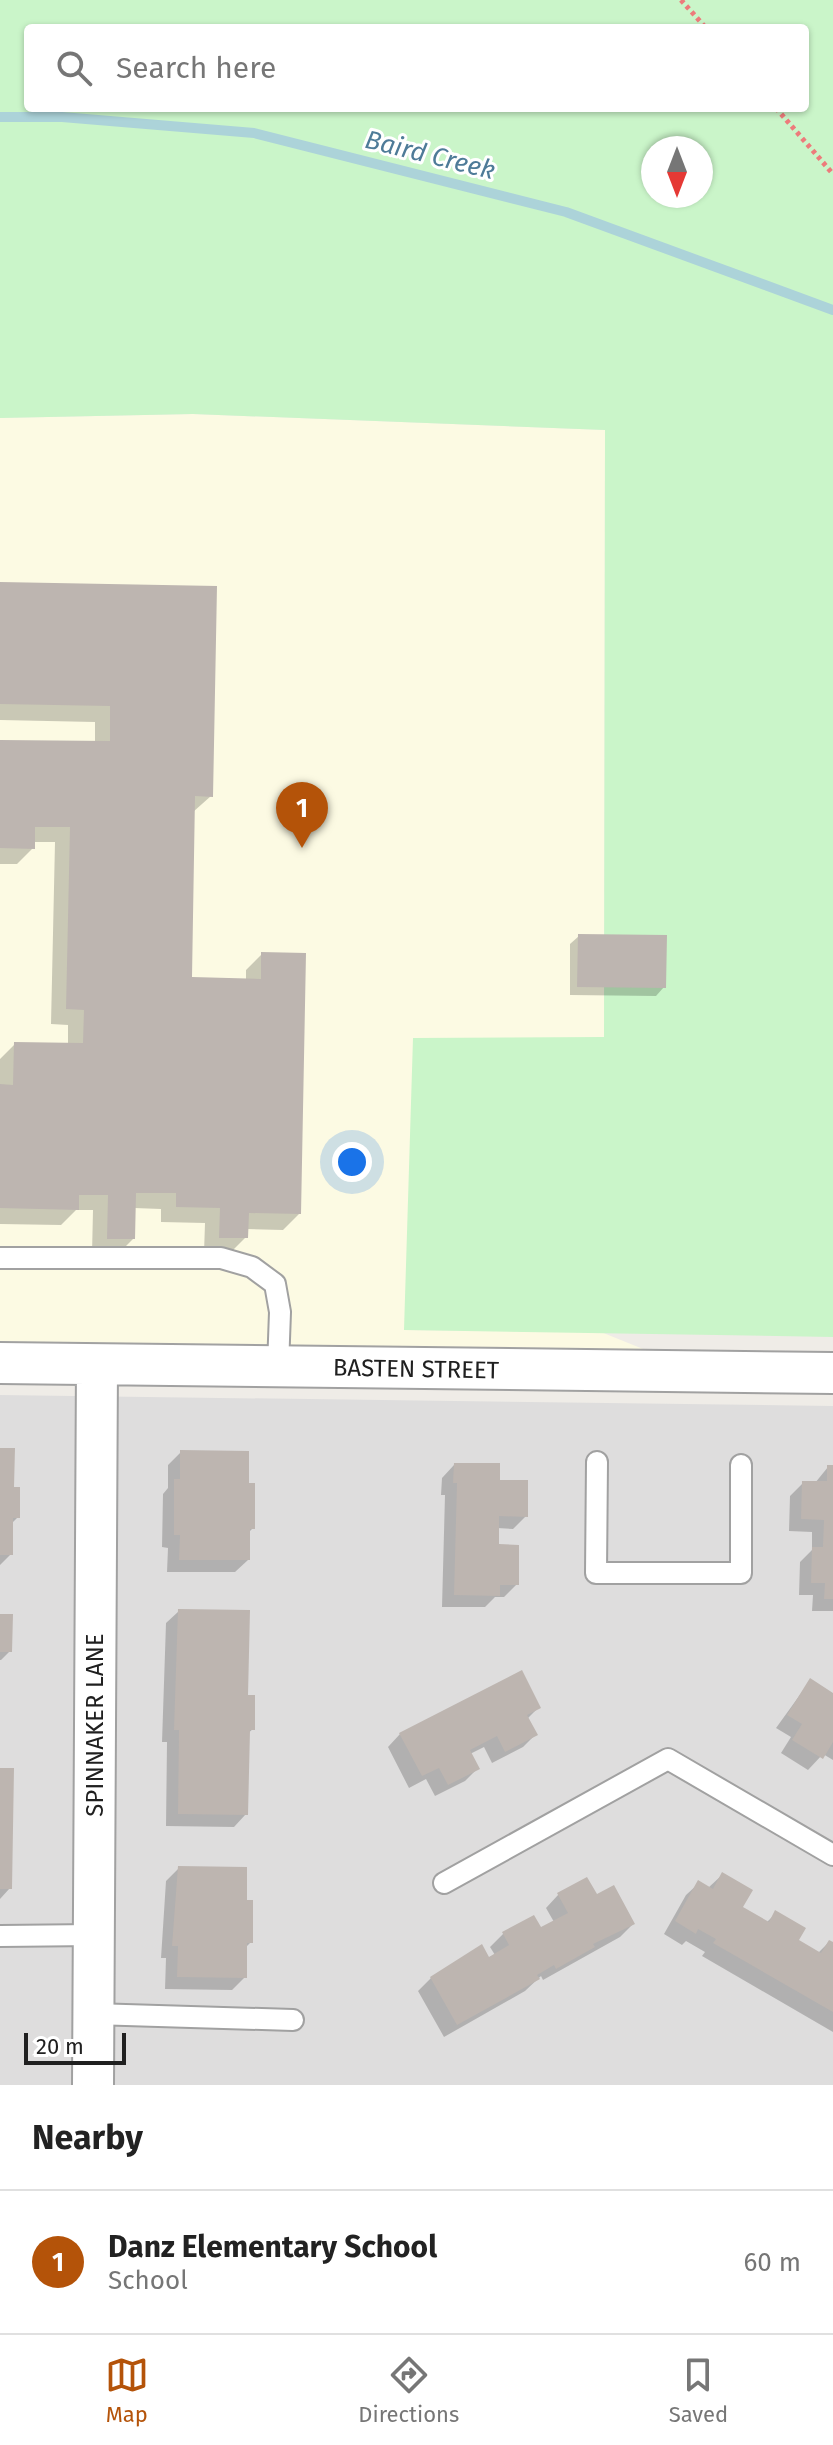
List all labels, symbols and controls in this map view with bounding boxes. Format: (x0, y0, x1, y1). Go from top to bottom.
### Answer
search box (24, 24, 809, 112)
icon: search (52, 46, 96, 90)
text: Search here (116, 50, 276, 86)
water label: Baird Creek (362, 124, 498, 186)
north arrow (641, 136, 713, 208)
pin: 1 (276, 782, 328, 848)
your location (332, 1142, 372, 1182)
street label: BASTEN STREET (333, 1354, 500, 1384)
street label: SPINNAKER LANE (81, 1633, 109, 1817)
scale bar (24, 2029, 126, 2065)
text: 20 m (36, 2033, 84, 2060)
text: Nearby (32, 2117, 143, 2158)
text: Danz Elementary School (108, 2229, 437, 2265)
text: 1 (52, 2247, 64, 2278)
text: 60 m (743, 2247, 801, 2278)
text: School (108, 2265, 188, 2296)
tab: Map (105, 2353, 149, 2428)
tab: Directions (358, 2353, 459, 2428)
tab: Saved (669, 2353, 728, 2428)

